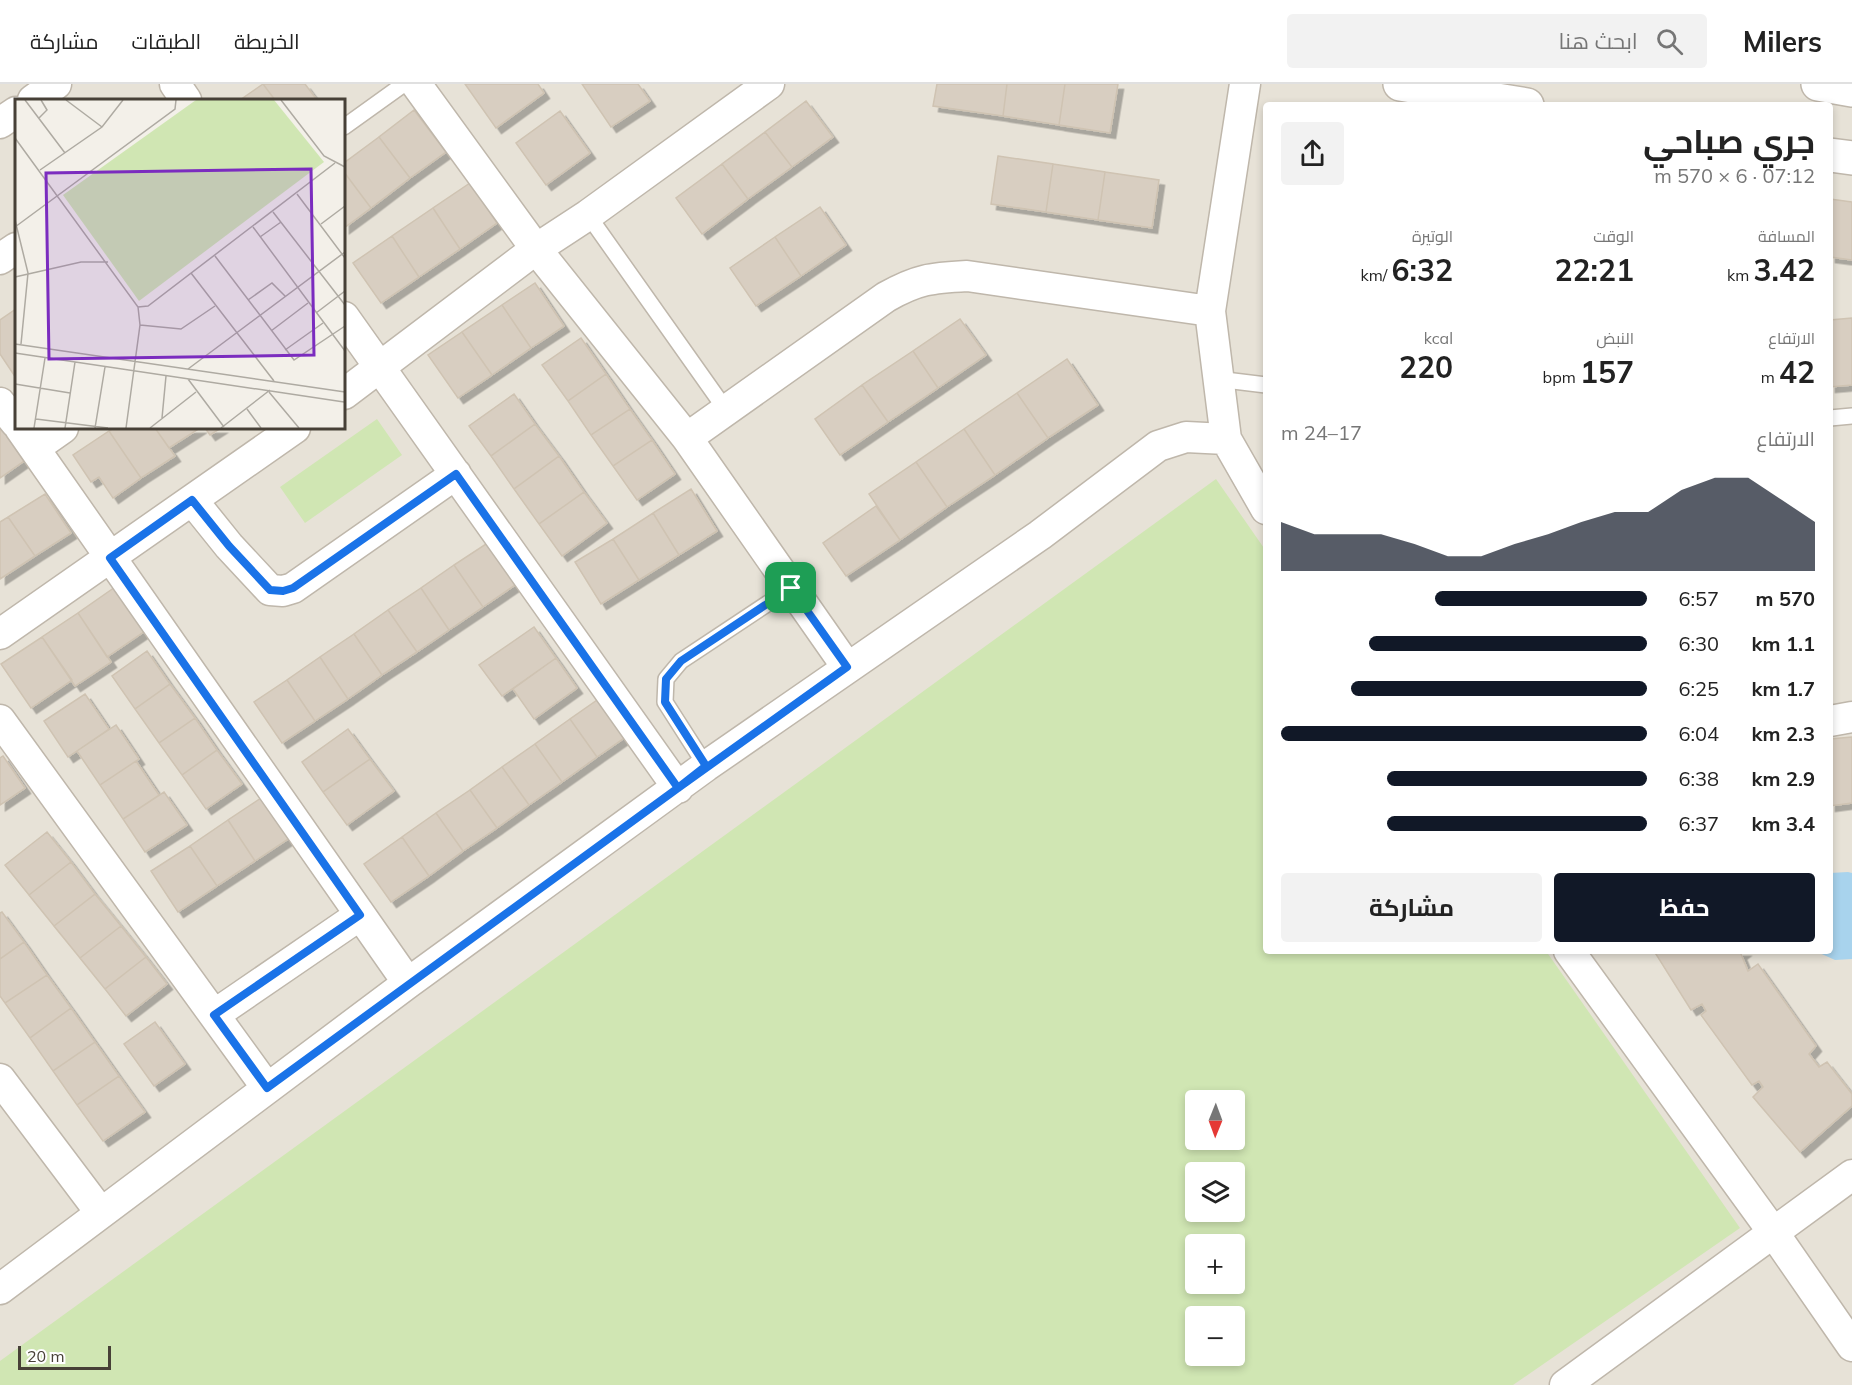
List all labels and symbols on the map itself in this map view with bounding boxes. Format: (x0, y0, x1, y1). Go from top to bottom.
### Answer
inset map (15, 99, 345, 429)
pin (765, 562, 816, 613)
north arrow (1185, 1090, 1245, 1150)
scale bar (18, 1343, 111, 1370)

